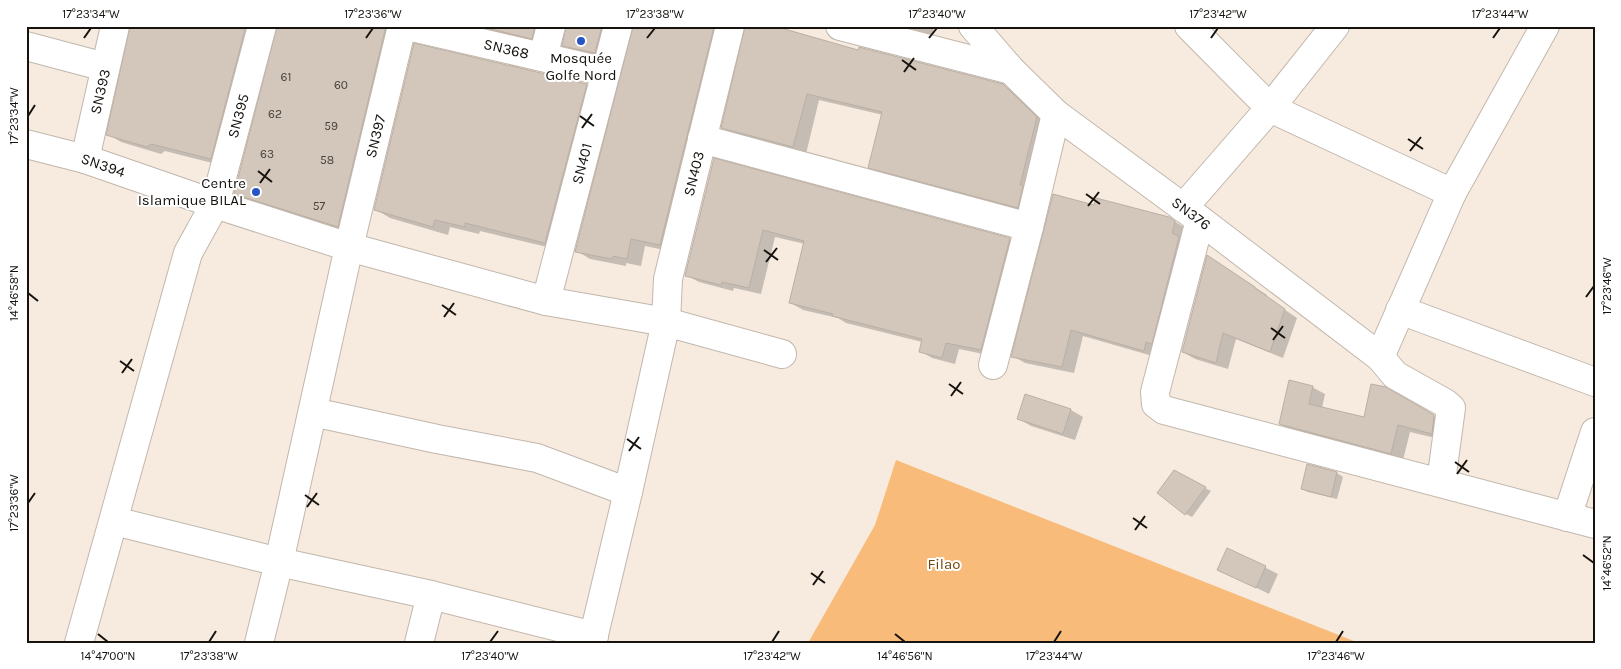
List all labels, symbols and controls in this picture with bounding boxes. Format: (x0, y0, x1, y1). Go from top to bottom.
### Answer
text: 17°23'34"W (62, 7, 120, 21)
text: 17°23'36"W (344, 7, 402, 21)
text: 17°23'38"W (626, 7, 684, 21)
text: 17°23'40"W (908, 7, 966, 21)
text: 17°23'42"W (1189, 7, 1247, 21)
text: 17°23'44"W (1471, 7, 1529, 21)
street label: SN368 (482, 35, 531, 63)
marker: Mosquée Golfe Nord (575, 35, 587, 47)
place label: Mosquée Golfe Nord (545, 49, 617, 84)
street label: SN393 (86, 67, 114, 116)
house number: 61 (281, 70, 291, 84)
house number: 60 (334, 78, 348, 92)
text: 17°23'34"W (7, 87, 21, 145)
street label: SN395 (224, 92, 253, 140)
house number: 62 (268, 107, 282, 121)
street label: SN397 (362, 113, 389, 160)
house number: 59 (324, 119, 338, 133)
street label: SN401 (568, 141, 596, 186)
house number: 63 (260, 147, 274, 161)
street label: SN394 (79, 149, 128, 181)
street label: SN403 (680, 149, 708, 198)
house number: 58 (320, 153, 334, 167)
place label: Centre Islamique BILAL (138, 174, 246, 209)
marker: Centre Islamique BILAL (250, 186, 262, 198)
street label: SN376 (1168, 193, 1214, 234)
house number: 57 (313, 199, 326, 213)
text: 17°23'46"W (1600, 257, 1614, 315)
text: 14°46'58"N (7, 265, 21, 321)
text: 17°23'36"W (7, 474, 21, 532)
text: 14°46'52"N (1600, 535, 1614, 591)
park label: Filao (928, 555, 961, 573)
text: 14°47'00"N (81, 649, 135, 663)
text: 17°23'38"W (180, 649, 238, 663)
text: 17°23'40"W (461, 649, 519, 663)
text: 17°23'42"W (743, 649, 801, 663)
text: 14°46'56"N (877, 649, 933, 663)
text: 17°23'44"W (1025, 649, 1083, 663)
text: 17°23'46"W (1307, 649, 1365, 663)

